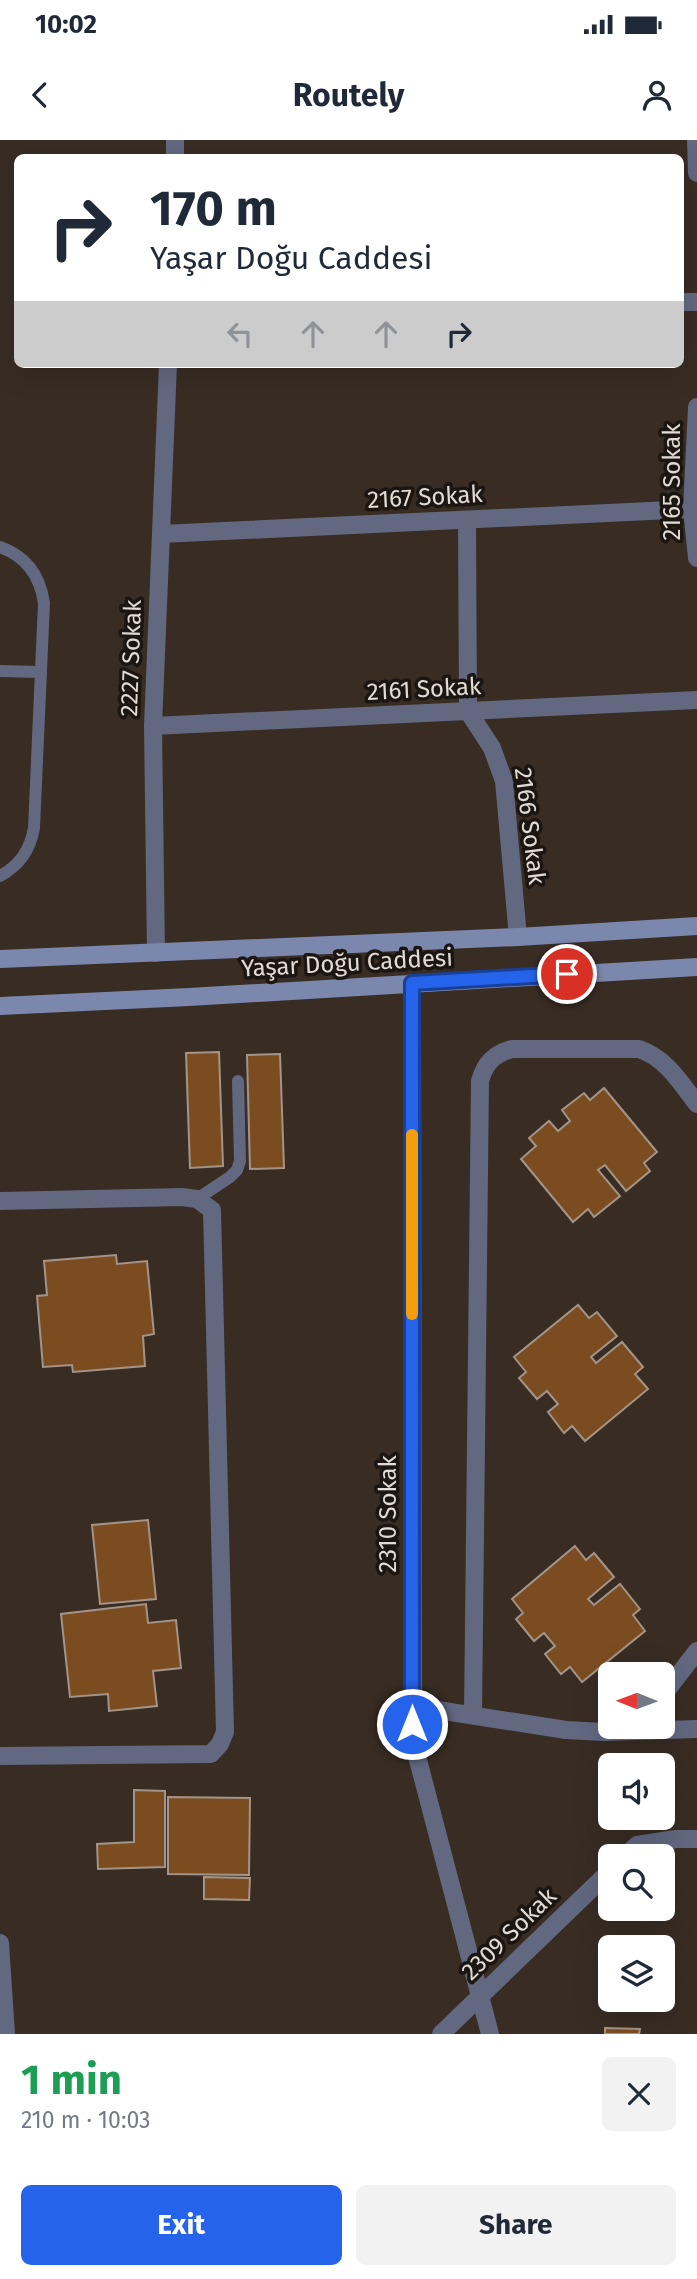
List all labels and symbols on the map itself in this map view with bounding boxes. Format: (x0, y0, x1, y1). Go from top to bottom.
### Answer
street label: 2165 Sokak (658, 423, 686, 541)
street label: 2167 Sokak (367, 480, 484, 514)
street label: 2227 Sokak (115, 598, 147, 717)
street label: 2161 Sokak (366, 672, 483, 706)
street label: 2166 Sokak (509, 766, 551, 887)
street label: Yaşar Doğu Caddesi (240, 943, 454, 983)
pin (537, 944, 597, 1004)
street label: 2310 Sokak (374, 1454, 402, 1573)
north arrow (598, 1662, 676, 1740)
position arrow (375, 1687, 449, 1761)
street label: 2309 Sokak (456, 1882, 562, 1986)

